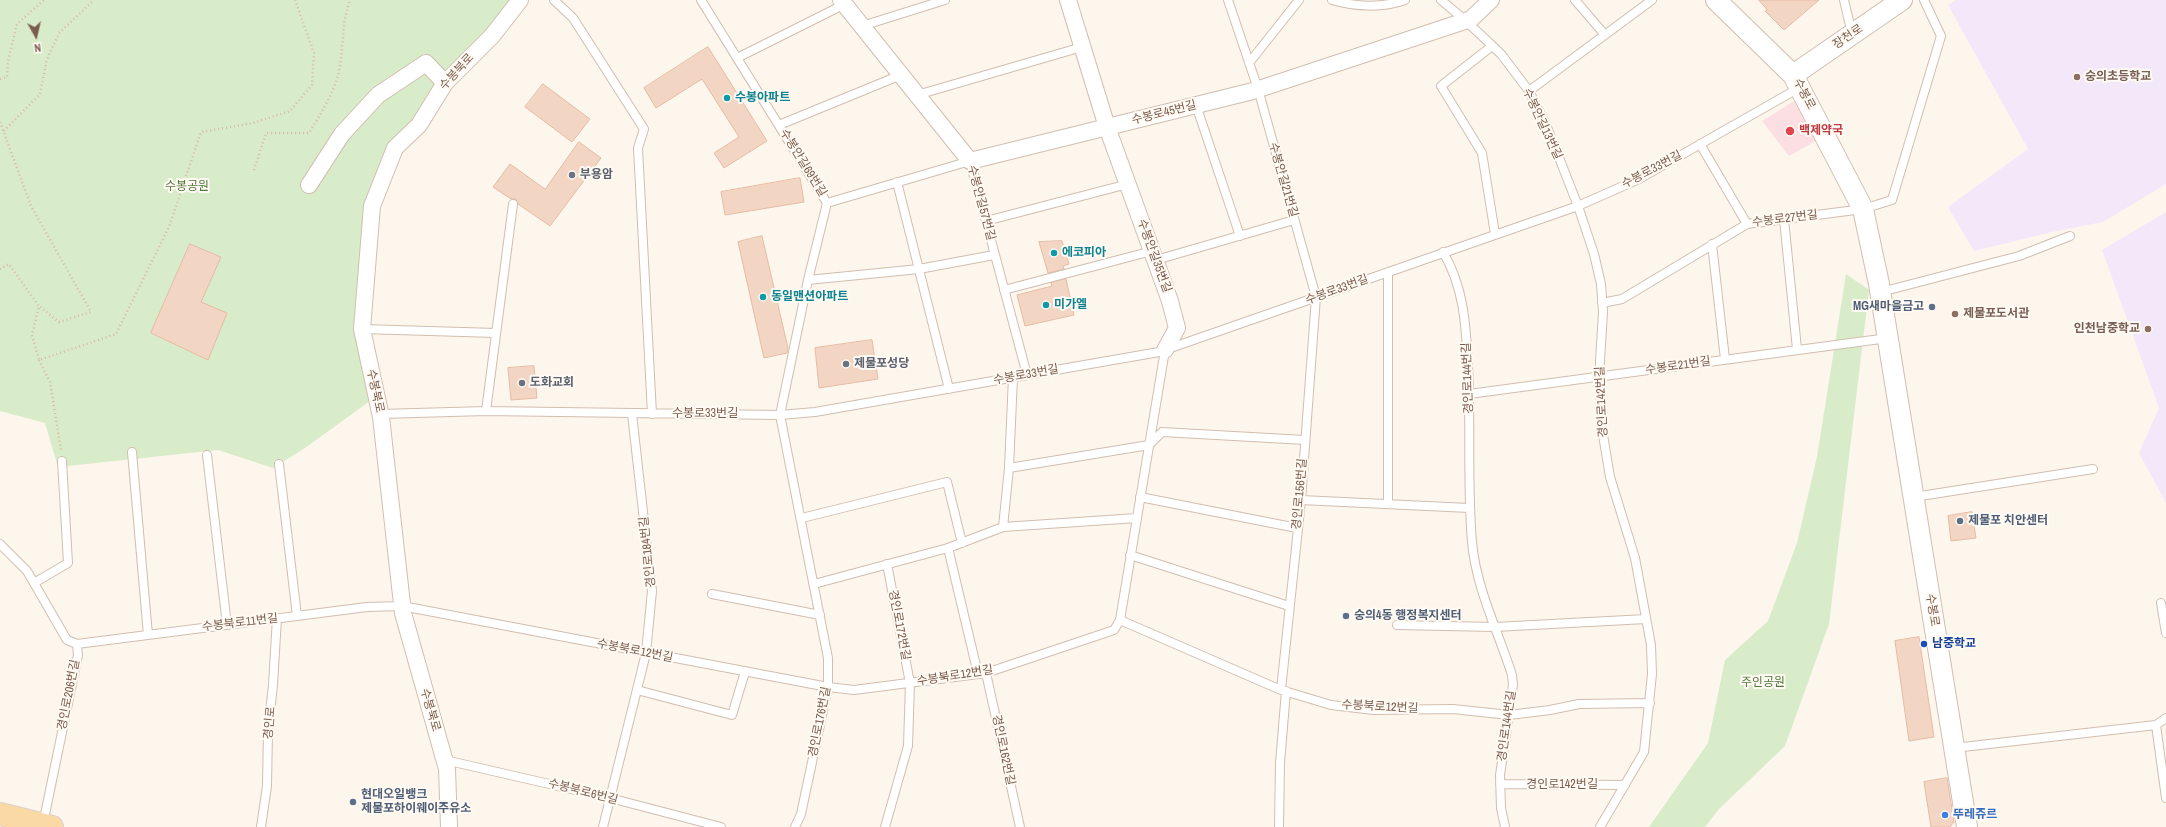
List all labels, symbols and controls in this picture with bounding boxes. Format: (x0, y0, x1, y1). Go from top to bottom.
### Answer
north arrow (16, 16, 56, 56)
street label: 장천로 (1830, 22, 1866, 52)
text: N (33, 40, 42, 55)
street label: 수봉북로 (437, 51, 477, 93)
place label: 숭의초등학교 (2085, 70, 2151, 84)
marker: 숭의초등학교 (2072, 72, 2082, 82)
street label: 수봉로 (1790, 76, 1818, 112)
street label: 수봉안길13번길 (1519, 86, 1565, 162)
place label: 수봉아파트 (735, 91, 790, 105)
marker: 수봉아파트 (722, 93, 732, 103)
street label: 수봉로45번길 (1130, 98, 1198, 128)
place label: 백제약국 (1799, 124, 1843, 138)
marker: 백제약국 (1784, 125, 1796, 137)
street label: 수봉안길69번길 (776, 126, 830, 200)
street label: 수봉안길21번길 (1265, 141, 1301, 219)
street label: 수봉로33번길 (1619, 148, 1685, 192)
street label: 수봉안길57번길 (964, 164, 998, 242)
place label: 부용암 (580, 168, 613, 182)
marker: 부용암 (567, 170, 577, 180)
park label: 수봉공원 (165, 180, 209, 194)
street label: 수봉로27번길 (1751, 208, 1819, 230)
street label: 수봉안길35번길 (1134, 217, 1174, 295)
place label: 에코피아 (1062, 246, 1106, 260)
marker: 에코피아 (1049, 248, 1059, 258)
street label: 수봉로33번길 (1303, 272, 1371, 308)
place label: 동일맨션아파트 (771, 290, 848, 304)
marker: 동일맨션아파트 (758, 292, 768, 302)
place label: 미가엘 (1054, 298, 1087, 312)
marker: 미가엘 (1041, 300, 1051, 310)
place label: MG새마을금고 (1853, 300, 1924, 314)
marker: MG새마을금고 (1927, 302, 1937, 312)
place label: 제물포도서관 (1963, 307, 2029, 321)
marker: 제물포도서관 (1950, 309, 1960, 319)
place label: 인천남중학교 (2074, 322, 2140, 336)
marker: 인천남중학교 (2143, 324, 2153, 334)
street label: 경인로144번길 (1460, 342, 1476, 414)
street label: 수봉로21번길 (1644, 354, 1712, 378)
place label: 제물포성당 (854, 357, 909, 371)
marker: 제물포성당 (841, 359, 851, 369)
street label: 수봉로33번길 (992, 362, 1060, 388)
street label: 경인로142번길 (1593, 366, 1611, 438)
street label: 수봉북로 (363, 368, 387, 414)
place label: 도화교회 (530, 376, 574, 390)
marker: 도화교회 (517, 378, 527, 388)
street label: 수봉로33번길 (672, 407, 738, 421)
street label: 경인로156번길 (1290, 458, 1310, 530)
place label: 제물포 치안센터 (1968, 514, 2048, 528)
street label: 경인로184번길 (637, 516, 659, 588)
marker: 제물포 치안센터 (1955, 516, 1965, 526)
street label: 경인로172번길 (885, 588, 913, 662)
street label: 수봉로 (1922, 593, 1942, 627)
place label: 숭의4동 행정복지센터 (1354, 609, 1462, 623)
street label: 수봉북로11번길 (201, 611, 279, 635)
marker: 숭의4동 행정복지센터 (1341, 611, 1351, 621)
street label: 수봉북로12번길 (596, 637, 674, 665)
place label: 남중학교 (1932, 637, 1976, 651)
marker: 남중학교 (1919, 639, 1929, 649)
street label: 경인로206번길 (55, 658, 83, 732)
street label: 수봉북로12번길 (916, 663, 994, 689)
park label: 주인공원 (1741, 676, 1785, 690)
street label: 경인로176번길 (806, 685, 834, 759)
street label: 수봉북로 (417, 687, 443, 733)
street label: 경인로144번길 (1495, 690, 1519, 762)
street label: 수봉북로12번길 (1341, 698, 1419, 716)
street label: 경인로 (261, 706, 279, 740)
street label: 경인로162번길 (989, 713, 1017, 787)
street label: 수봉북로6번길 (546, 776, 620, 808)
street label: 경인로142번길 (1526, 778, 1598, 792)
place label: 현대오일뱅크 제물포하이웨이주유소 (361, 788, 471, 816)
marker: 현대오일뱅크 제물포하이웨이주유소 (348, 797, 358, 807)
place label: 뚜레쥬르 (1953, 808, 1997, 822)
marker: 뚜레쥬르 (1940, 810, 1950, 820)

